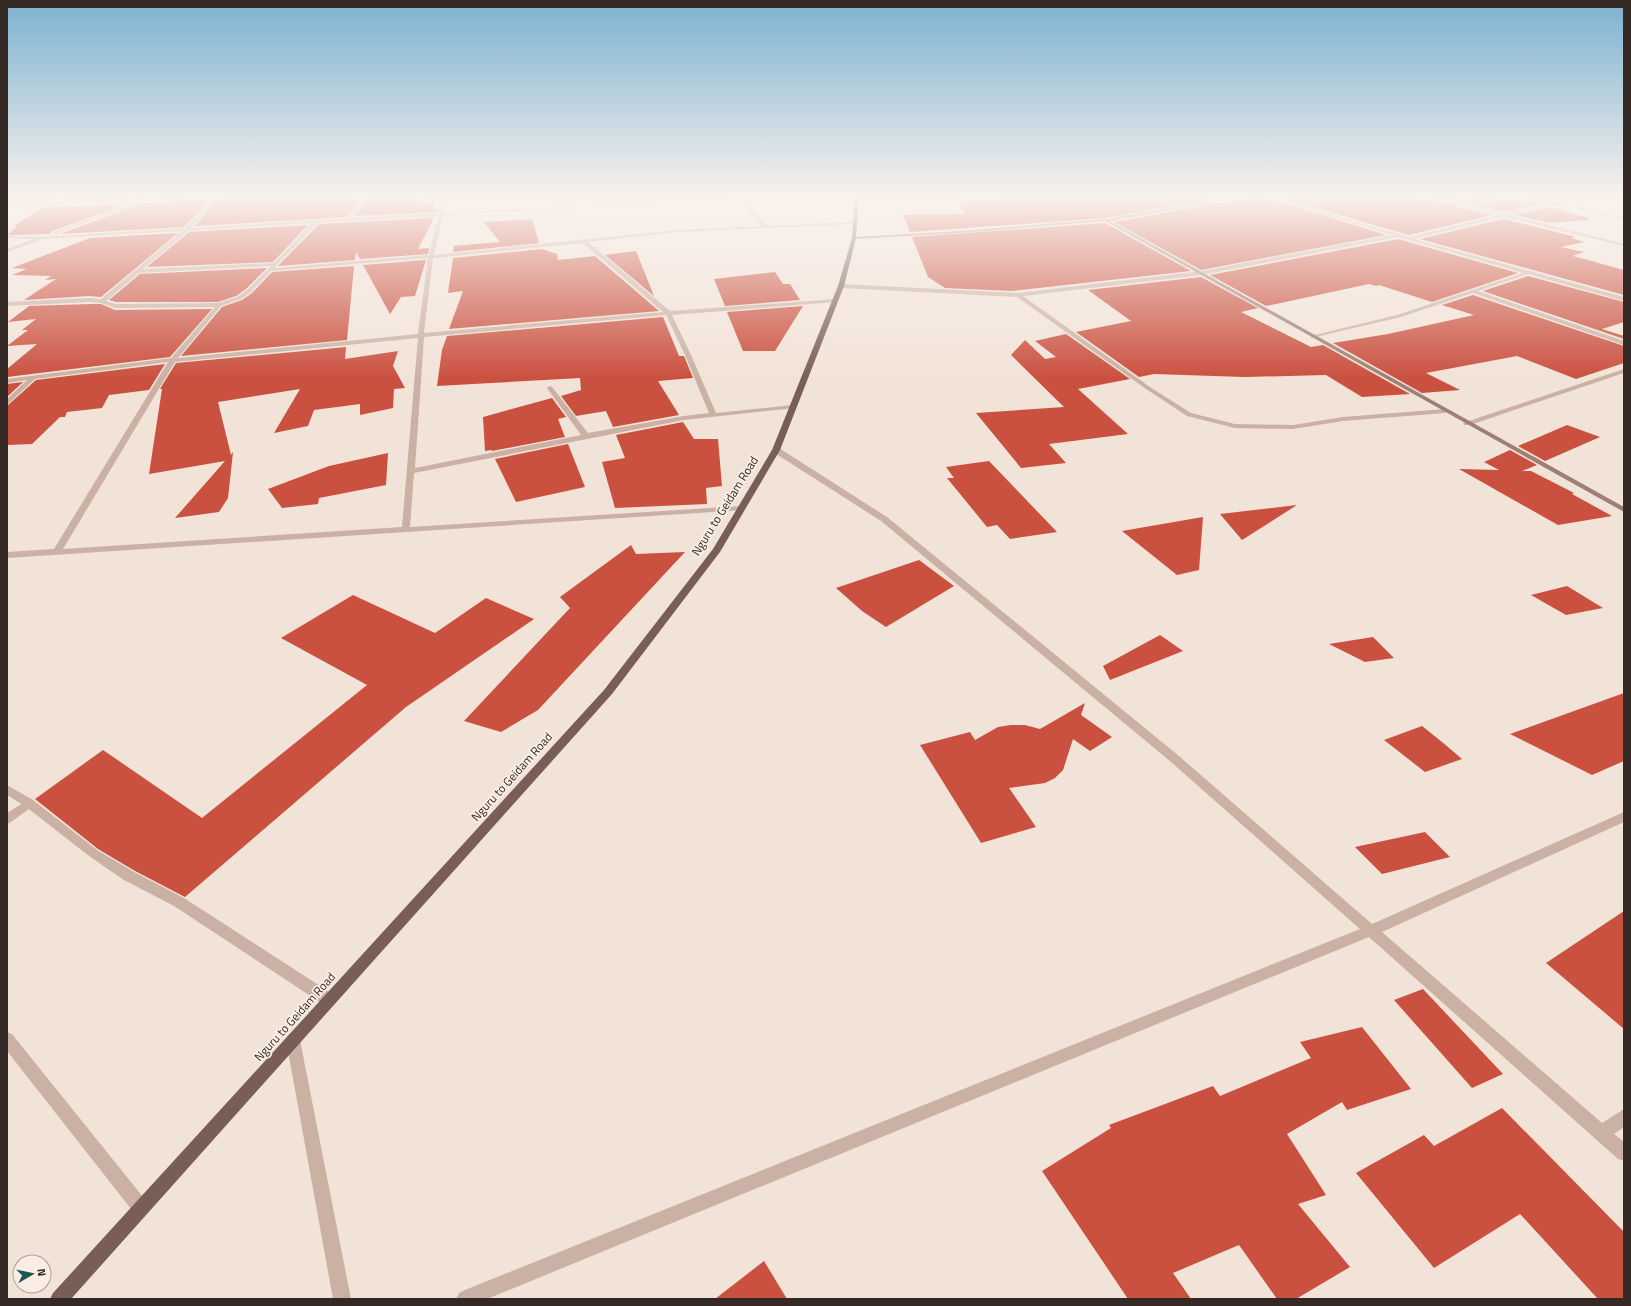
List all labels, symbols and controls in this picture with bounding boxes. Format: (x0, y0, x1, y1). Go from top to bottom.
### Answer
street label: Nguru to Geidam Road (686, 452, 763, 559)
street label: Nguru to Geidam Road (466, 728, 557, 825)
street label: Nguru to Geidam Road (249, 968, 340, 1065)
north arrow (12, 1254, 52, 1294)
text: N (33, 1267, 50, 1277)

